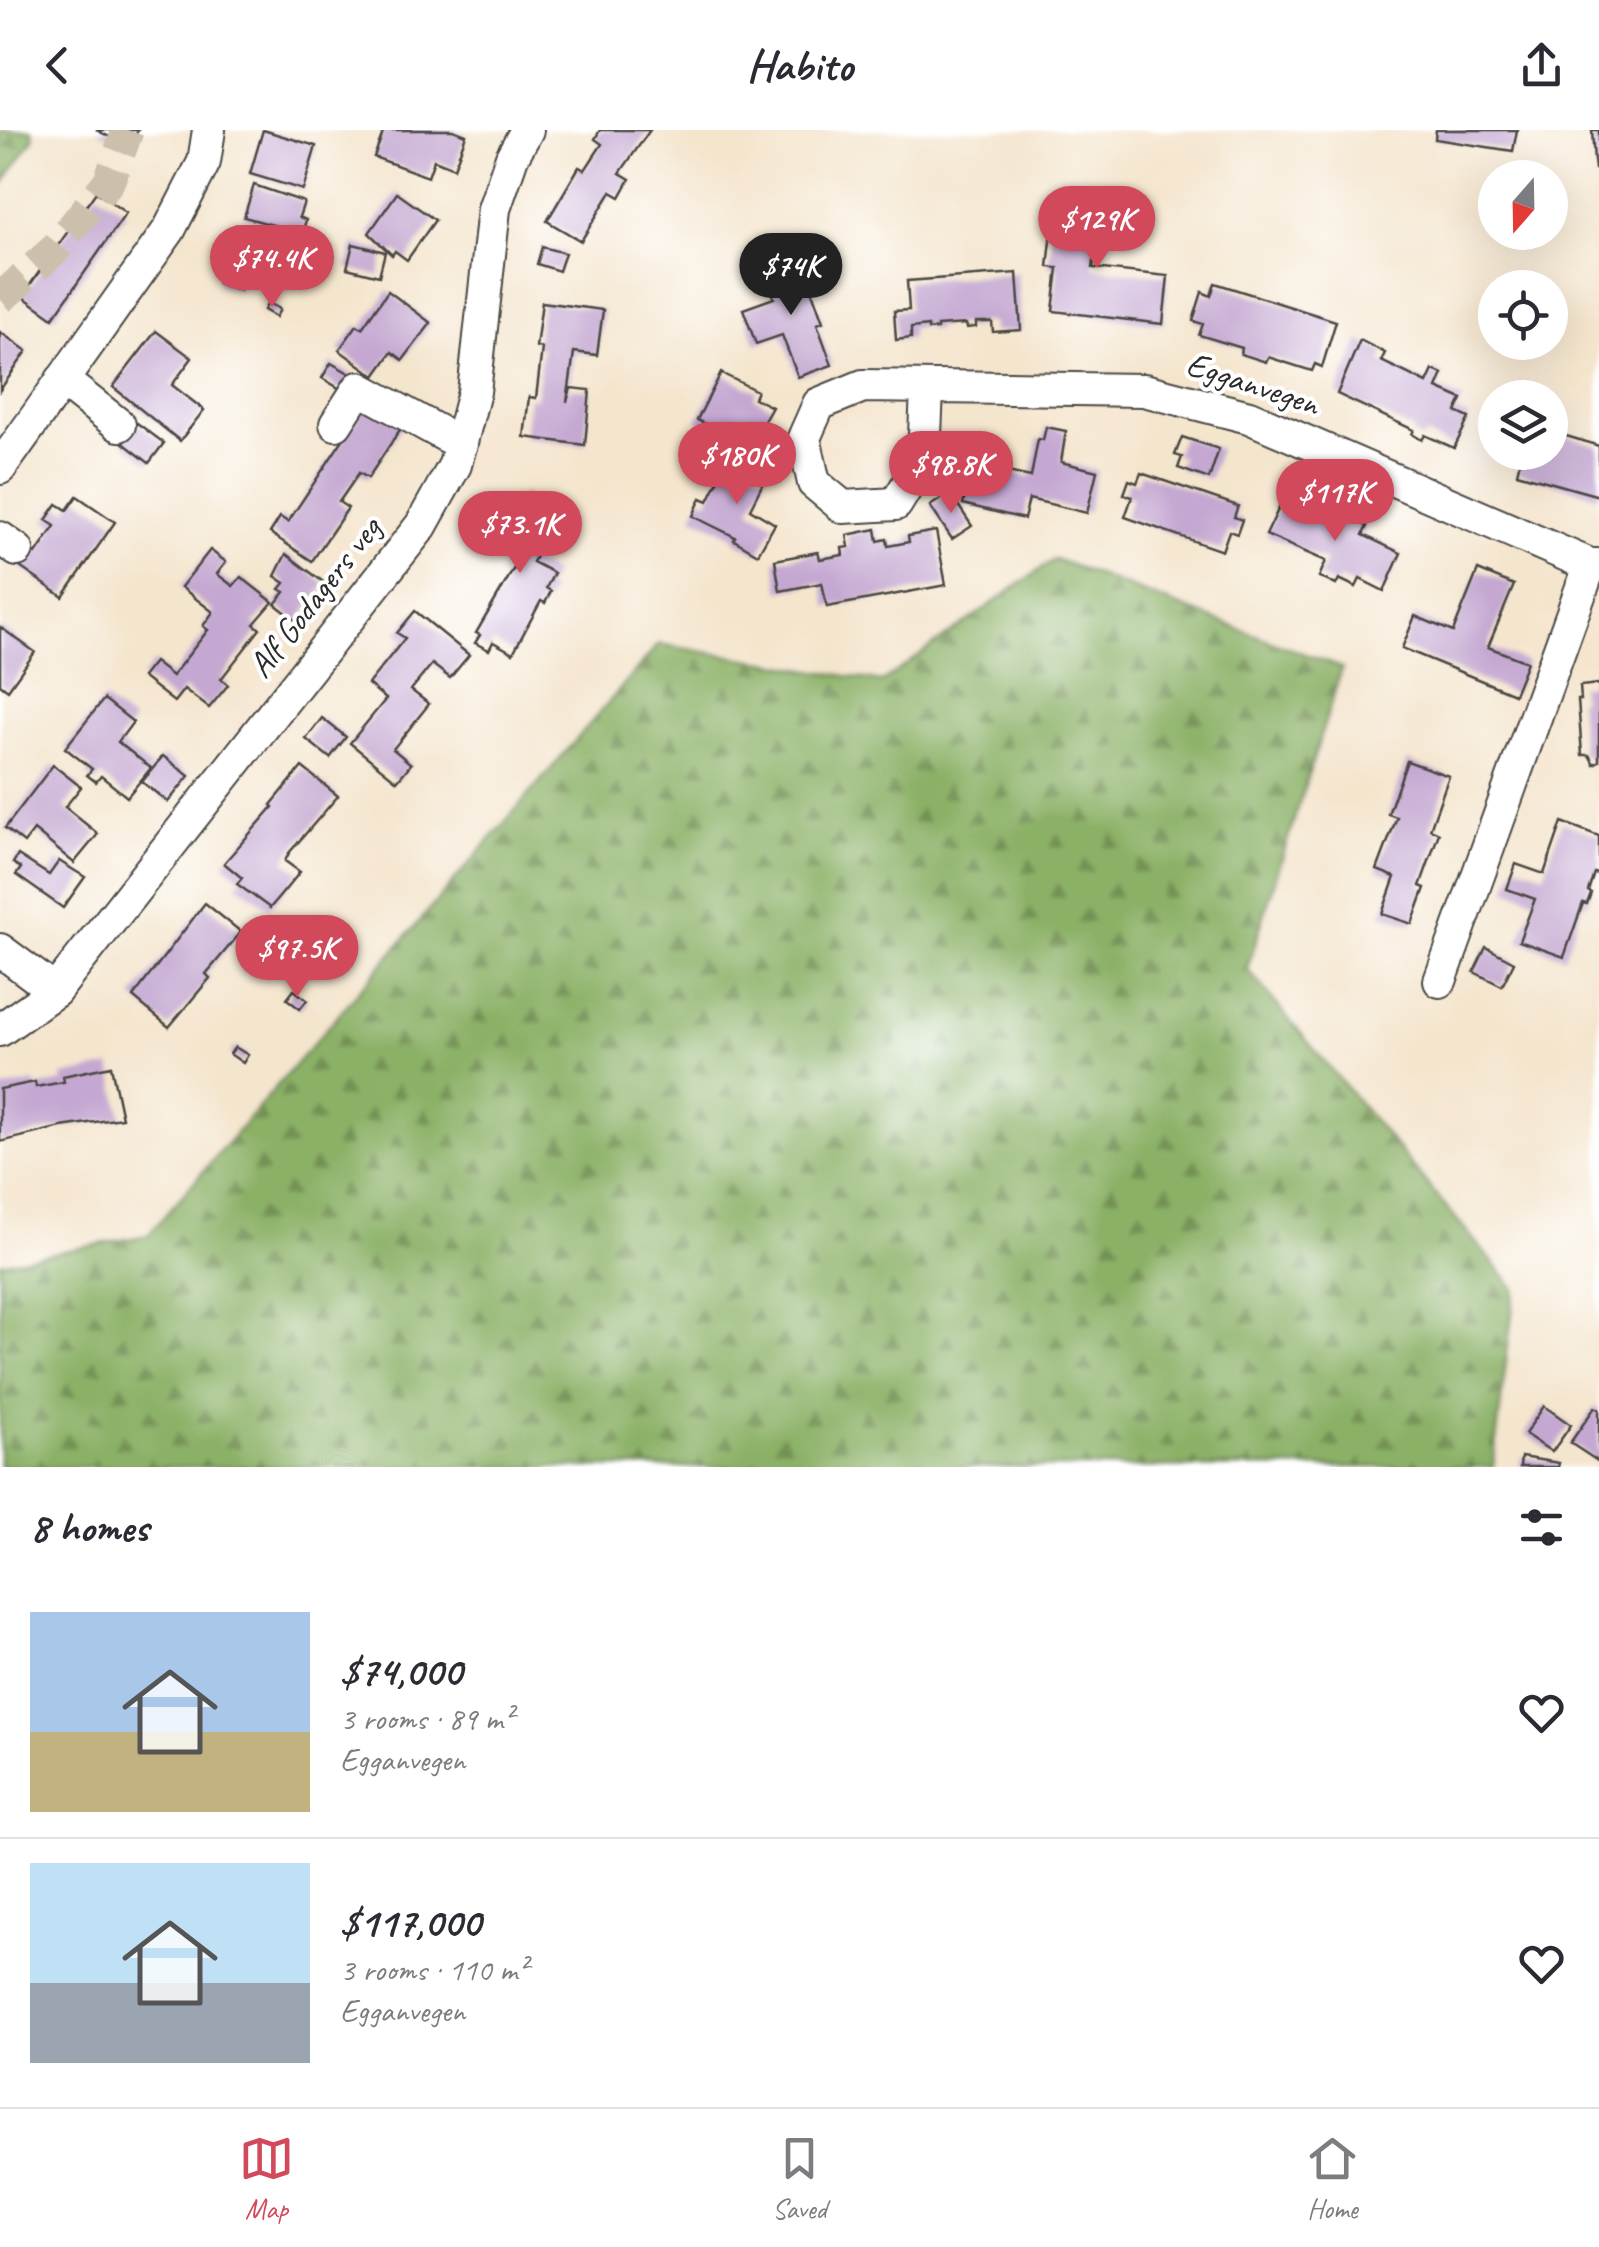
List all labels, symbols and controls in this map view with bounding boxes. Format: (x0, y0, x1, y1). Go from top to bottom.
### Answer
text: Habito (747, 37, 852, 94)
icon: back (30, 38, 85, 93)
icon: share (1514, 38, 1569, 93)
north arrow (1478, 160, 1568, 250)
map controls (1478, 160, 1568, 470)
pin: $129K (1027, 186, 1167, 271)
text: $129K (1060, 198, 1134, 239)
pin: $74.4K (191, 225, 353, 310)
pin: $74K (732, 233, 850, 318)
text: $74.4K (232, 237, 312, 278)
text: $74K (761, 245, 821, 286)
button: locate (1478, 270, 1568, 360)
street label: Egganvegen (1181, 341, 1327, 427)
button: layers (1478, 380, 1568, 470)
pin: $180K (667, 422, 807, 507)
pin: $98.8K (870, 431, 1032, 516)
text: $180K (700, 434, 774, 475)
text: $98.8K (911, 443, 991, 484)
pin: $117K (1265, 459, 1405, 544)
text: $117K (1298, 471, 1372, 512)
pin: $73.1K (439, 491, 601, 576)
text: $73.1K (480, 503, 560, 544)
street label: Alf Godagers veg (238, 506, 393, 687)
pin: $97.5K (216, 915, 378, 1000)
text: $97.5K (257, 927, 337, 968)
icon: filters (1514, 1500, 1569, 1555)
text: 8 homes (30, 1501, 149, 1554)
text: $74,000 (340, 1645, 462, 1698)
icon: home (110, 1652, 230, 1772)
icon: heart (1514, 1685, 1569, 1740)
text: 3 rooms · 89 m² (340, 1698, 513, 1739)
text: Egganvegen (340, 1739, 465, 1780)
text: $117,000 (340, 1896, 480, 1949)
icon: home (110, 1903, 230, 2023)
icon: heart (1514, 1936, 1569, 1991)
text: 3 rooms · 110 m² (340, 1949, 527, 1990)
text: Egganvegen (340, 1990, 465, 2031)
tab: Map (239, 2131, 294, 2226)
tab: Saved (772, 2131, 827, 2226)
tab: Home (1305, 2131, 1360, 2226)

